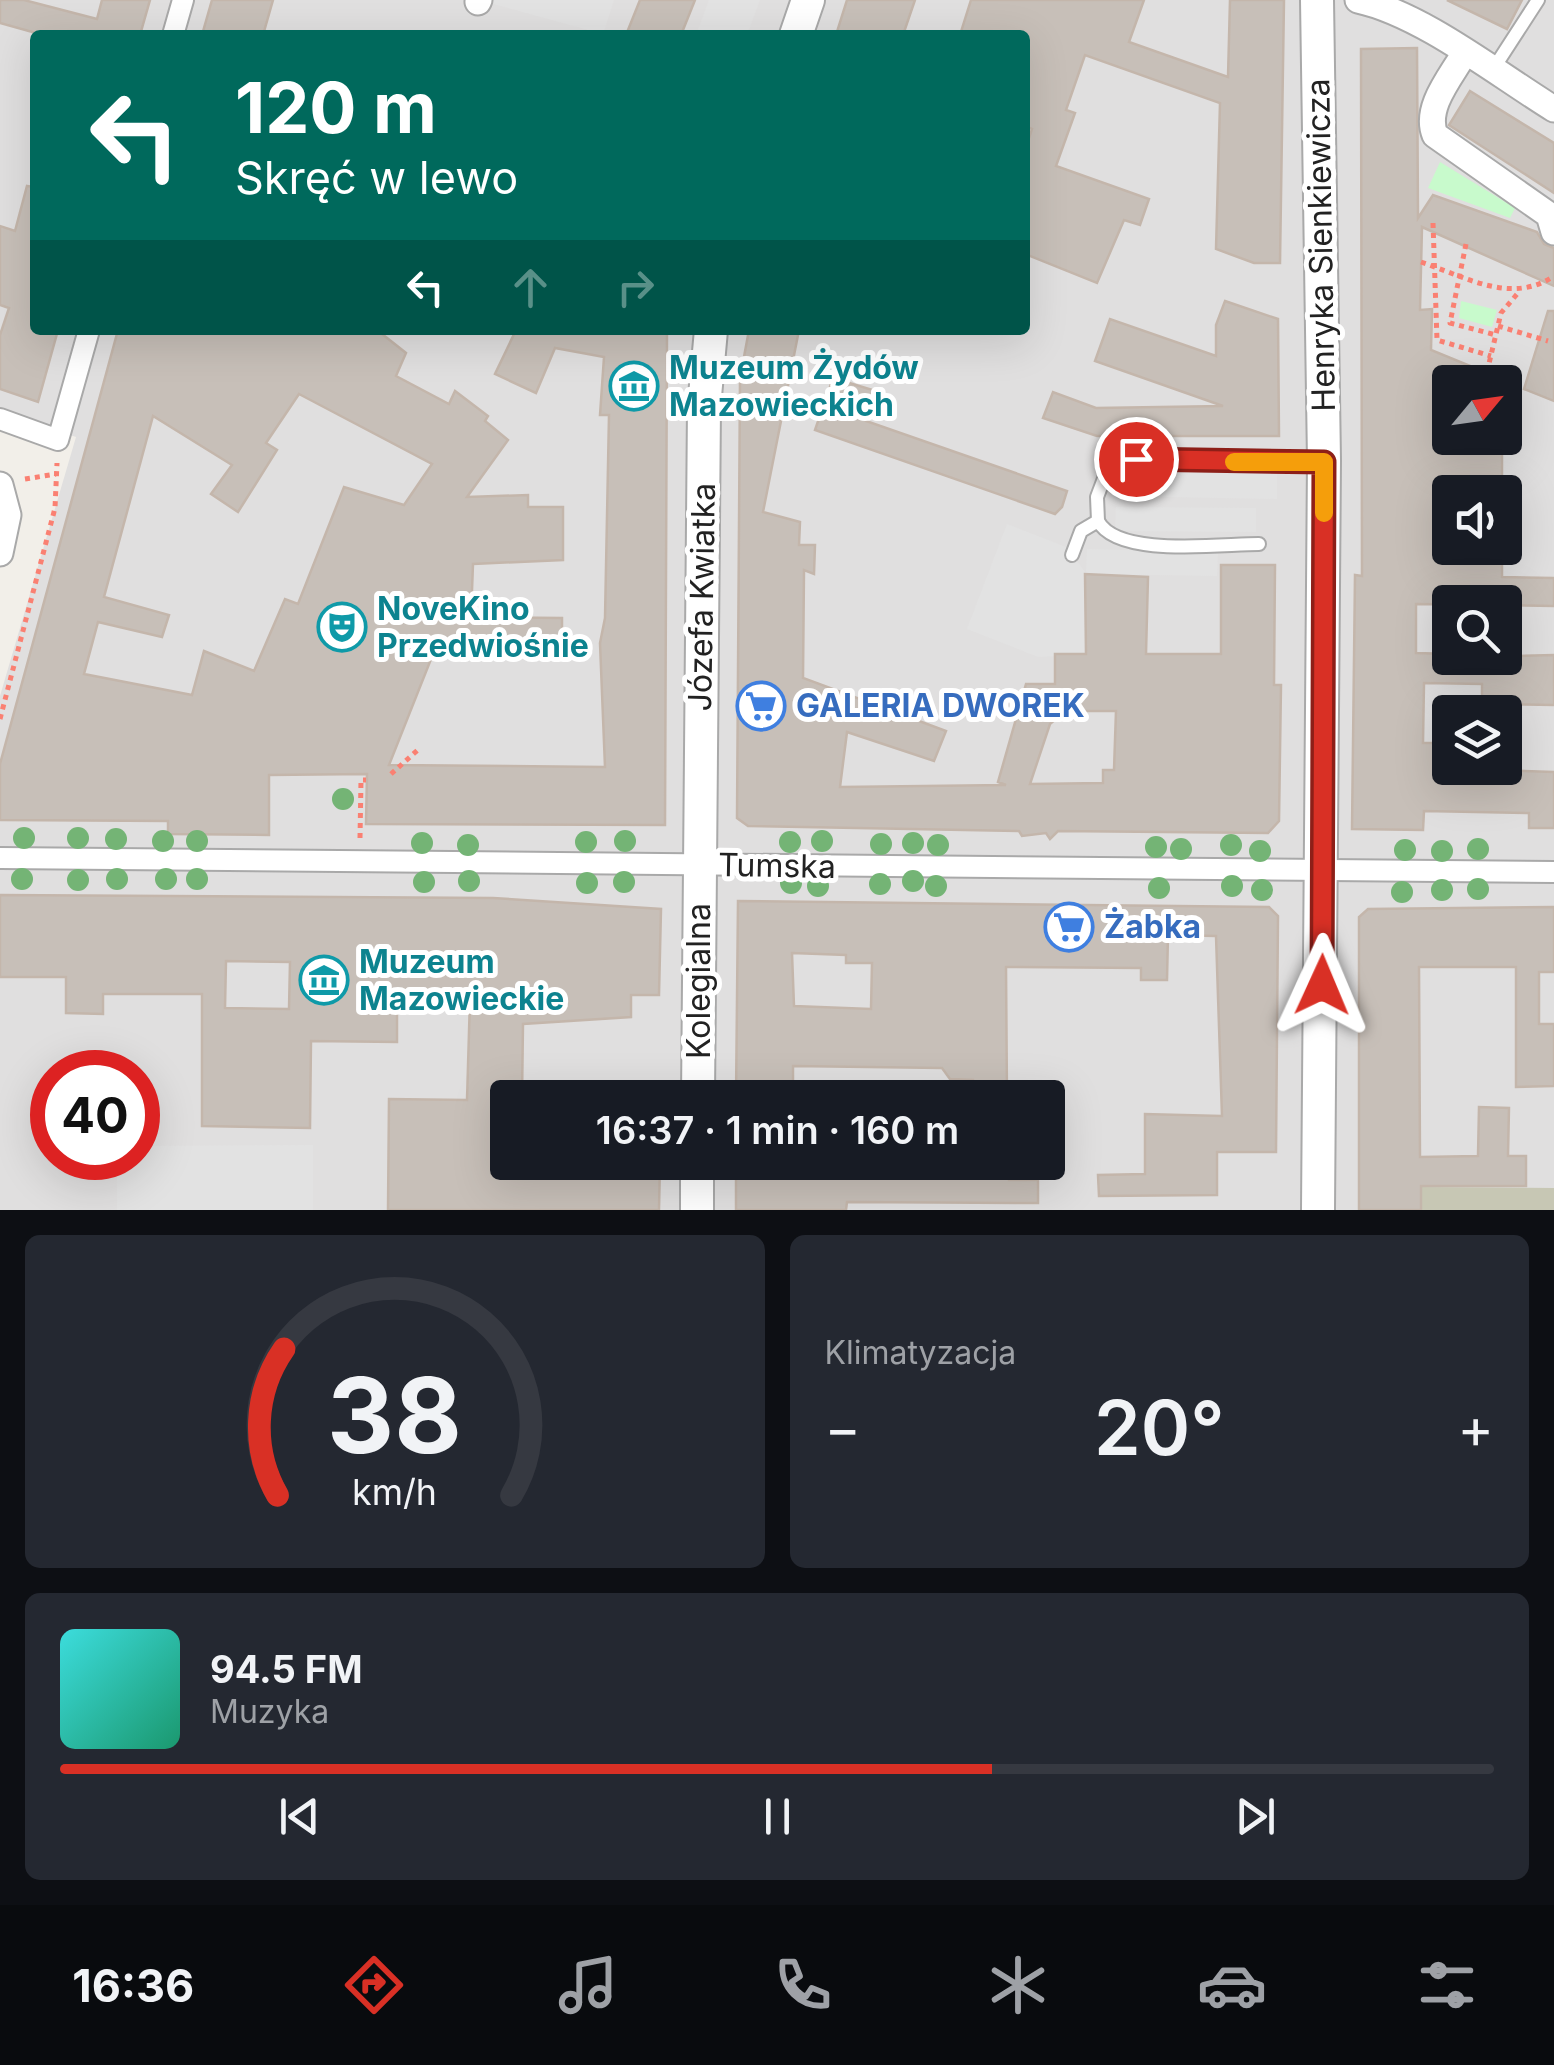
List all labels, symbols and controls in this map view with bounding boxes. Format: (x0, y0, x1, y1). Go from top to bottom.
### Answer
text: 120 m (235, 65, 437, 150)
icon: left (70, 70, 200, 200)
street label: Henryka Sienkiewicza (1298, 78, 1343, 412)
text: Skręć w lewo (235, 150, 518, 205)
icon: left (398, 260, 453, 315)
icon: ahead (503, 260, 558, 315)
icon: right (608, 260, 663, 315)
place label: Muzeum Żydów Mazowieckich (669, 348, 919, 424)
museum icon: Muzeum Żydów Mazowieckich (608, 360, 660, 412)
north arrow (1432, 365, 1522, 455)
map controls (1432, 365, 1522, 785)
pin (1094, 417, 1179, 502)
icon: arrive (1109, 432, 1164, 487)
button: sound (1432, 475, 1522, 565)
street label: Józefa Kwiatka (680, 482, 723, 712)
button: search (1432, 585, 1522, 675)
place label: NoveKino Przedwiośnie (377, 589, 589, 665)
theatre icon: NoveKino Przedwiośnie (316, 601, 368, 653)
supermarket icon: GALERIA DWOREK (735, 680, 787, 732)
place label: GALERIA DWOREK (796, 686, 1085, 725)
button: layers (1432, 695, 1522, 785)
street label: Tumska (718, 845, 836, 886)
supermarket icon: Żabka (1043, 901, 1095, 953)
street label: Kolegialna (679, 903, 718, 1059)
place label: Żabka (1104, 907, 1201, 946)
position arrow (1270, 933, 1374, 1037)
place label: Muzeum Mazowieckie (359, 942, 564, 1018)
museum icon: Muzeum Mazowieckie (298, 954, 350, 1006)
speed limit sign: 40 (30, 1050, 160, 1180)
text: 16:37 · 1 min · 160 m (596, 1107, 959, 1153)
text: Klimatyzacja (825, 1333, 1016, 1372)
text: 38 (327, 1352, 462, 1478)
text: 20° (1094, 1382, 1225, 1473)
text: − (825, 1395, 861, 1461)
text: + (1458, 1395, 1494, 1461)
text: km/h (352, 1470, 437, 1514)
text: 94.5 FM (210, 1646, 363, 1692)
text: Muzyka (210, 1692, 329, 1731)
icon: previous (272, 1789, 327, 1844)
icon: pause (750, 1789, 805, 1844)
icon: next (1228, 1789, 1283, 1844)
icon: directions (339, 1950, 409, 2020)
icon: music (553, 1950, 623, 2020)
icon: phone (768, 1950, 838, 2020)
icon: climate (983, 1950, 1053, 2020)
icon: car (1197, 1950, 1267, 2020)
icon: filters (1412, 1950, 1482, 2020)
text: 16:36 (72, 1958, 194, 2013)

